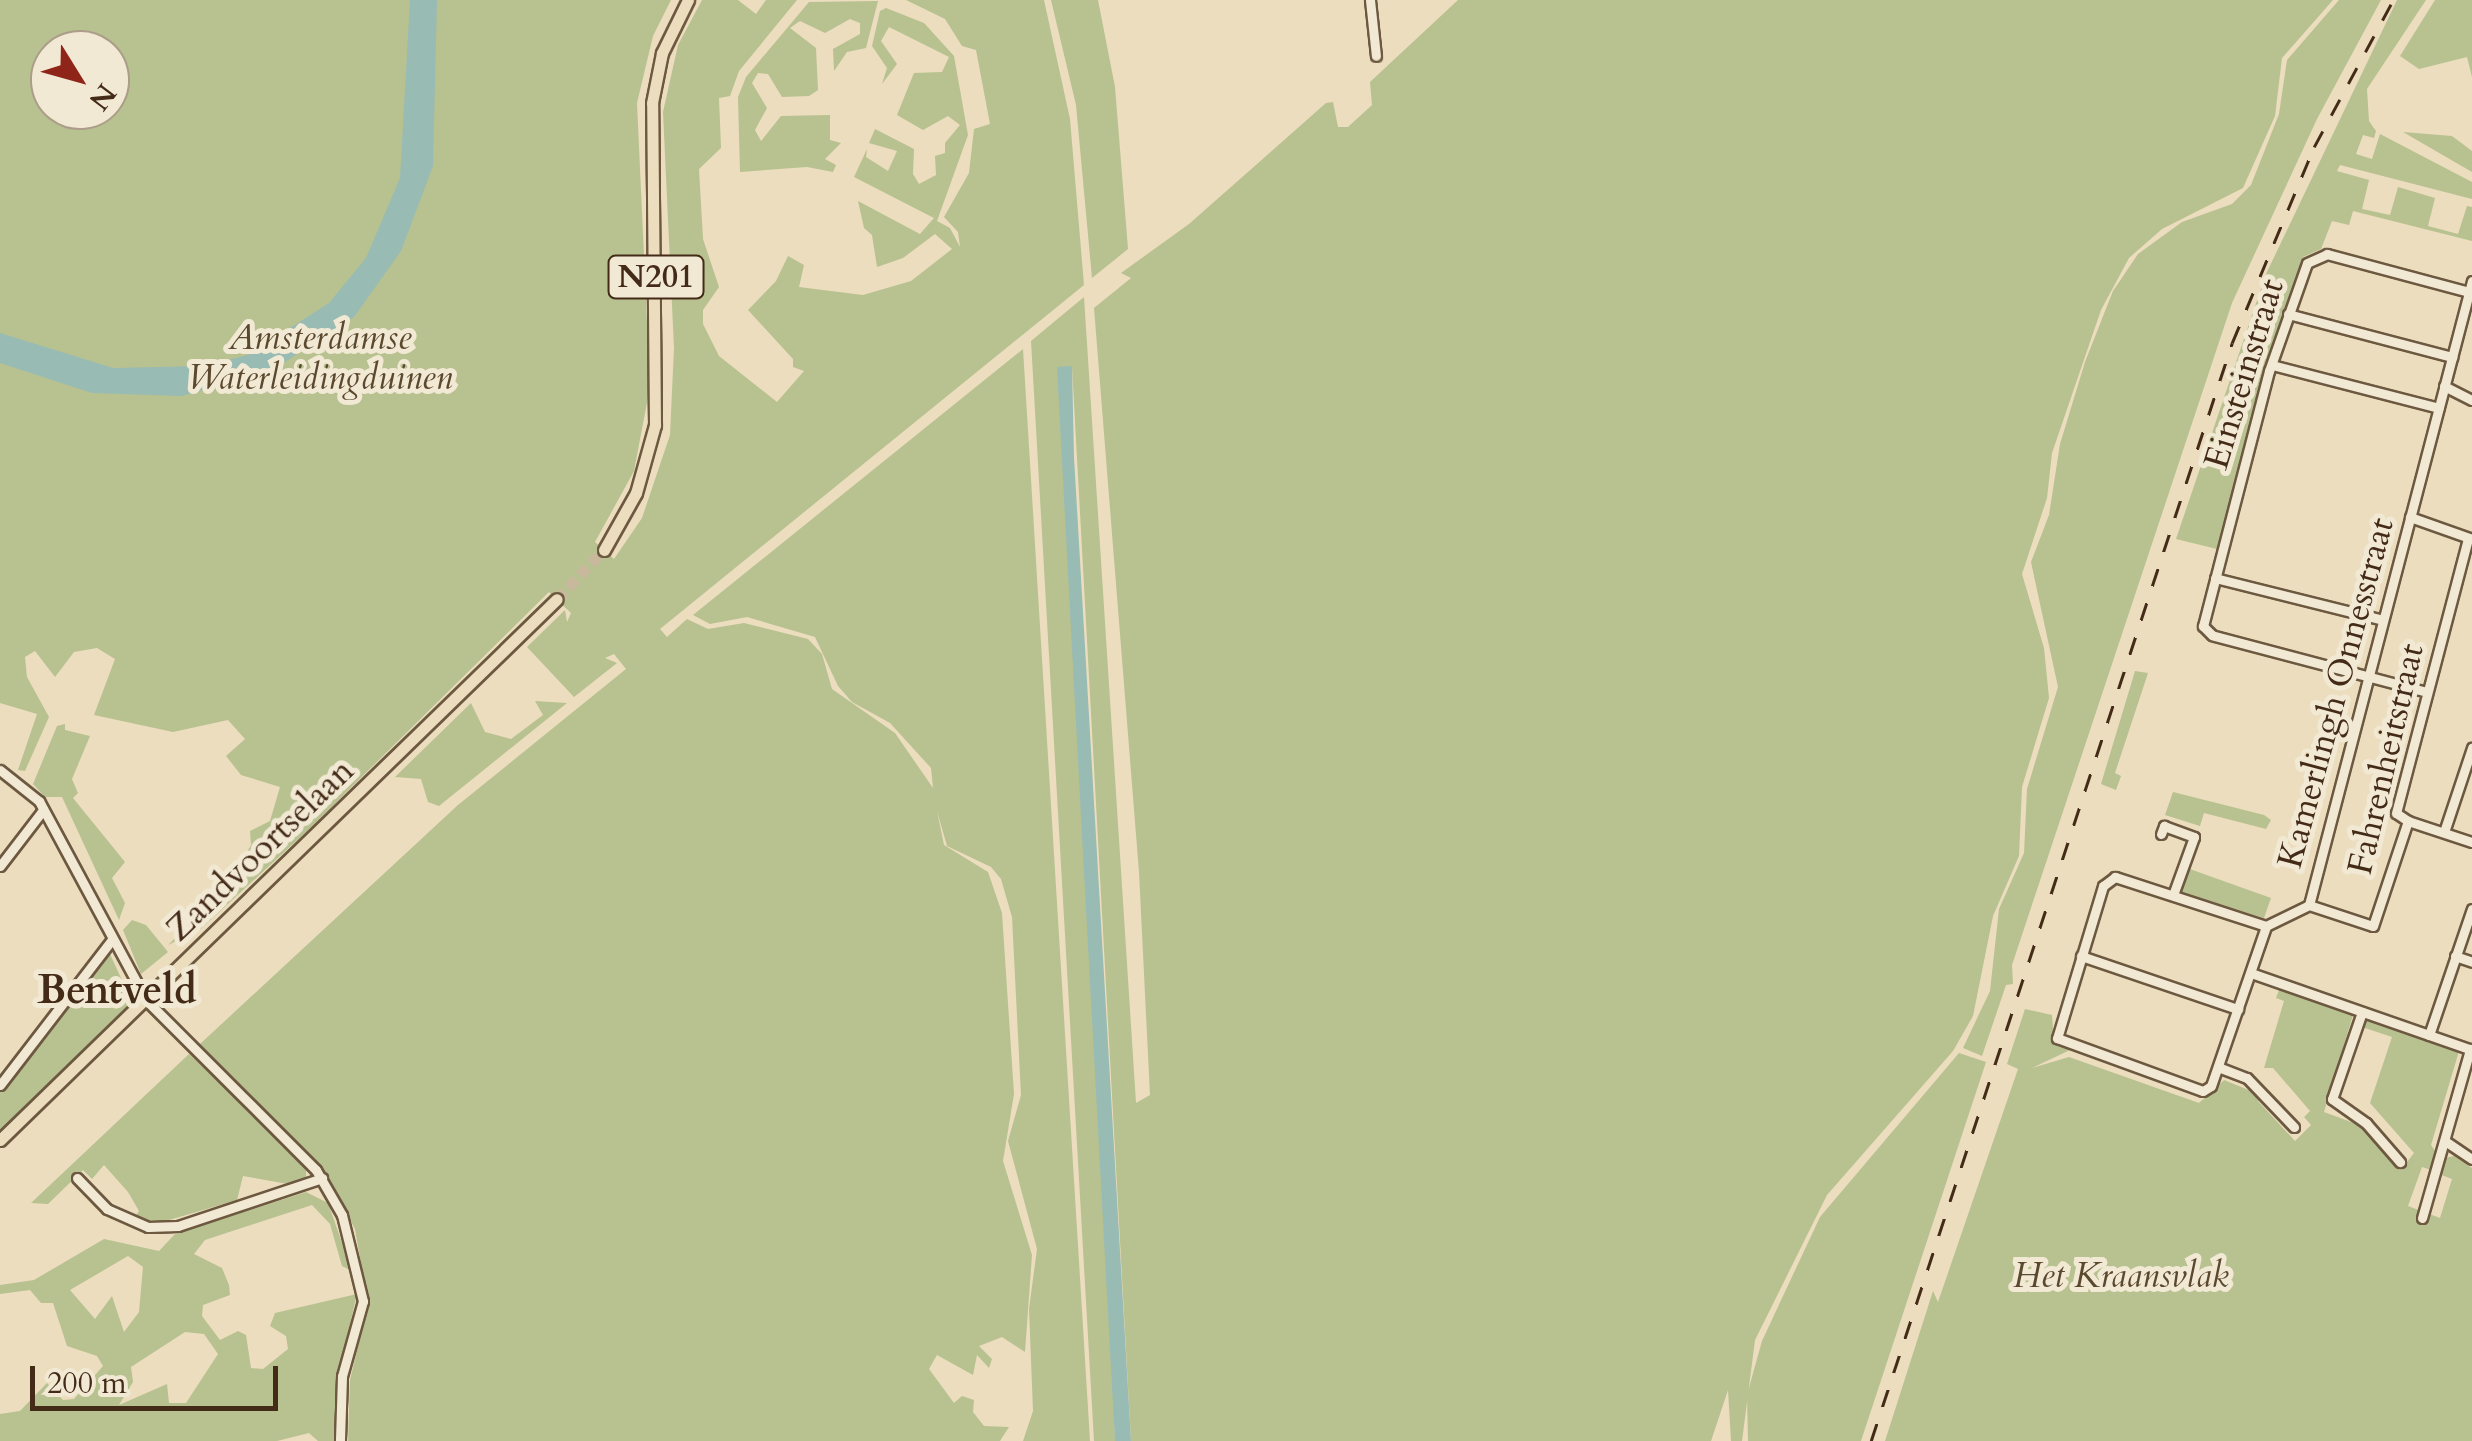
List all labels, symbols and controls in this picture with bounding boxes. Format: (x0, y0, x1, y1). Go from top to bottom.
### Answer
north arrow (30, 30, 130, 130)
text: N (80, 76, 125, 118)
road number: N201 (606, 250, 706, 304)
street label: Einsteinstraat (2195, 274, 2293, 474)
park label: Amsterdamse Waterleidingduinen (188, 317, 452, 399)
street label: Kamerlingh Onnesstraat (2269, 513, 2403, 873)
street label: Fahrenheitstraat (2339, 639, 2433, 879)
street label: Zandvoortselaan (157, 750, 363, 950)
district label: Bentveld (37, 967, 197, 1015)
park label: Het Kraansvlak (2013, 1255, 2229, 1297)
scale bar (35, 1346, 282, 1408)
text: 200 m (47, 1363, 127, 1404)

